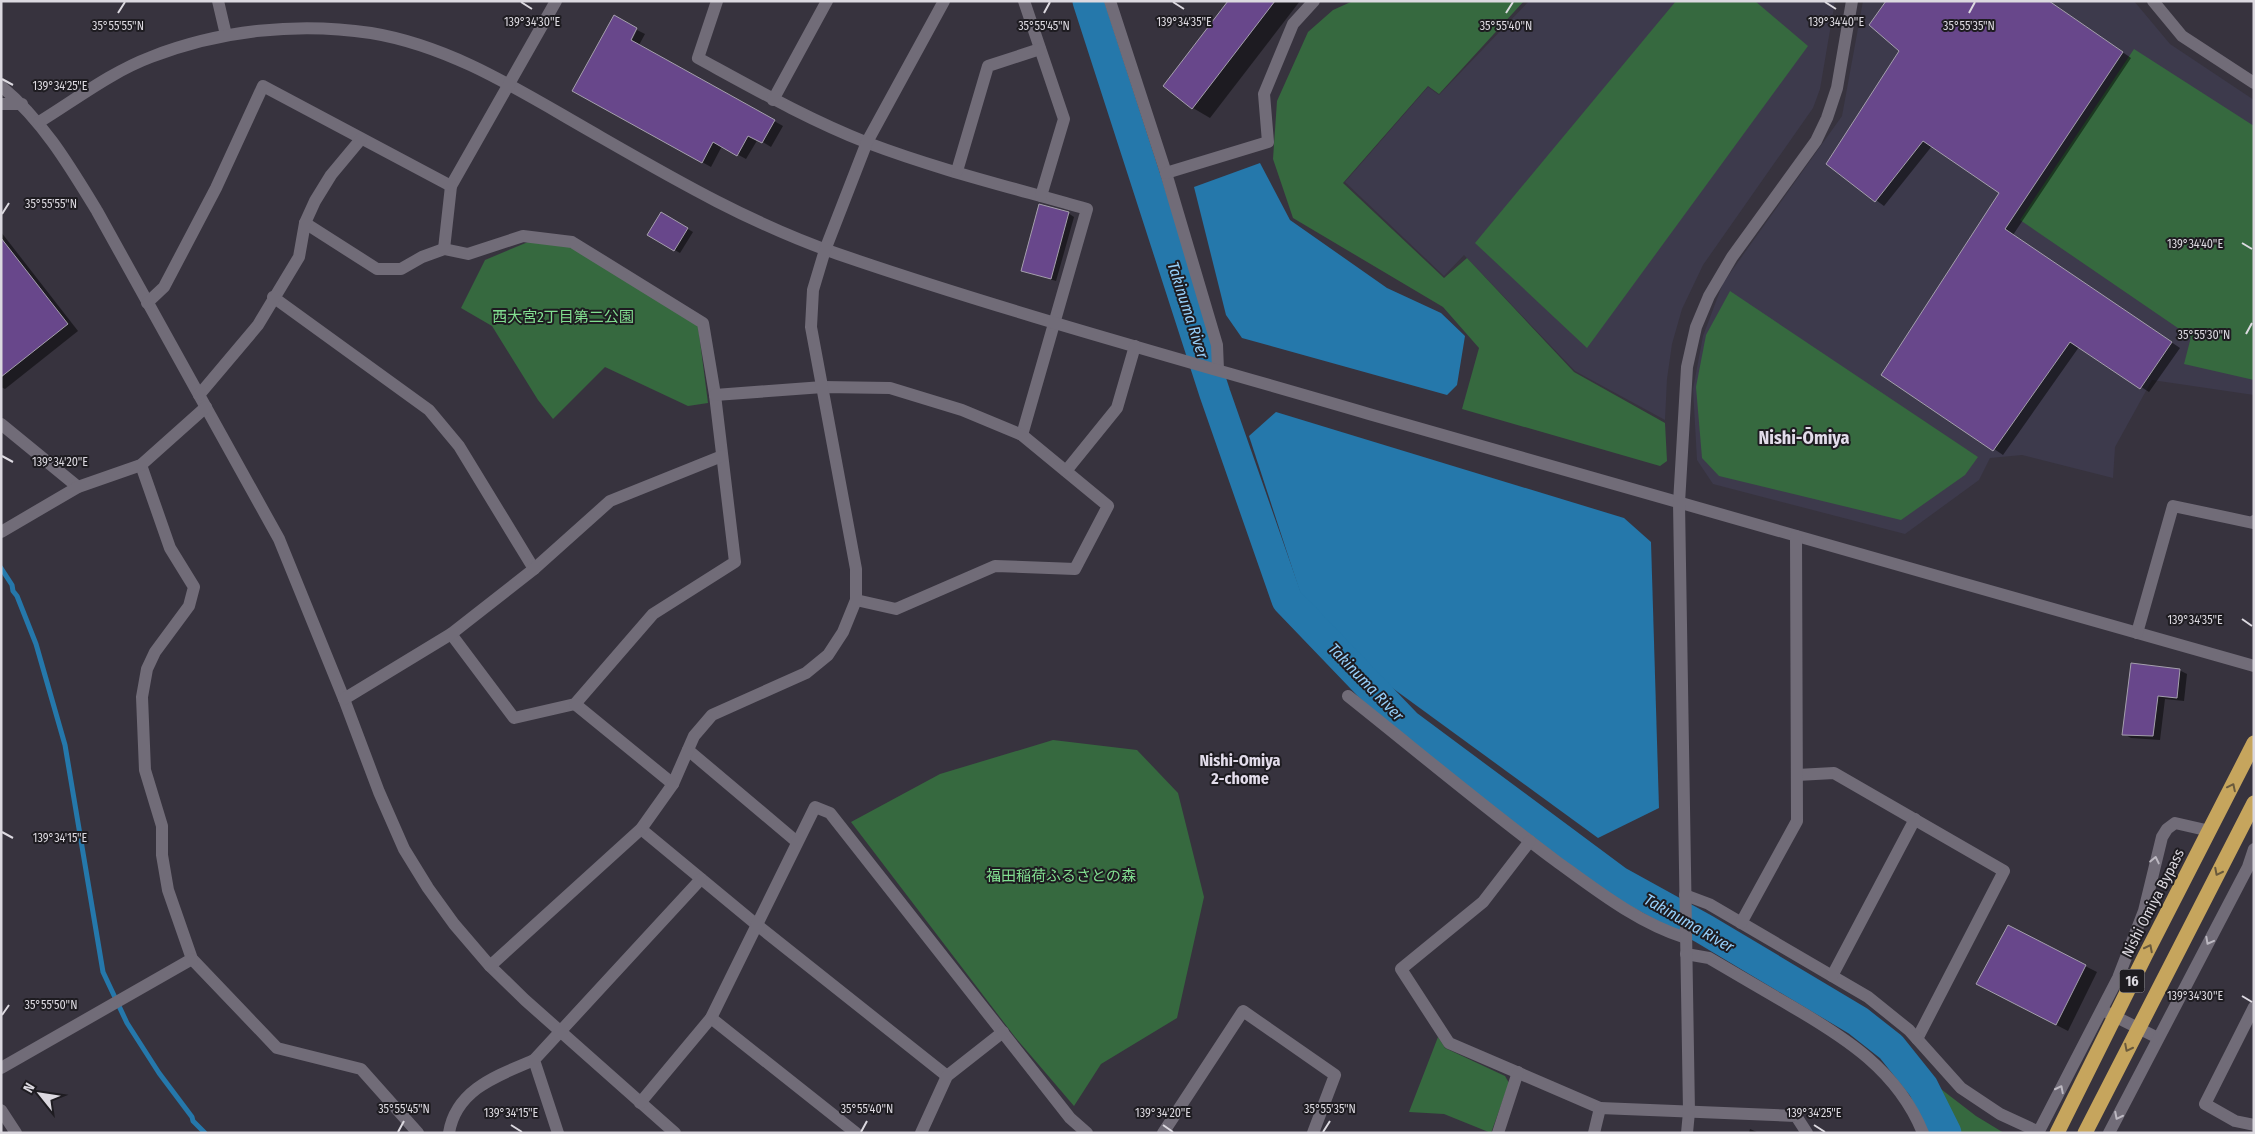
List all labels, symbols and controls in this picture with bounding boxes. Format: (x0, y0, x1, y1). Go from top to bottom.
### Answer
text: 139°34'30"E (504, 15, 560, 29)
text: 139°34'35"E (1156, 15, 1212, 29)
text: 139°34'40"E (1808, 15, 1864, 29)
text: 35°55'55"N (92, 19, 144, 33)
text: 35°55'45"N (1018, 19, 1070, 33)
text: 35°55'40"N (1480, 19, 1532, 33)
text: 35°55'35"N (1943, 19, 1995, 33)
text: 139°34'25"E (32, 79, 88, 93)
text: 35°55'55"N (25, 197, 77, 211)
text: 139°34'40"E (2167, 237, 2223, 251)
water label: Takinuma River (1163, 259, 1213, 361)
park label: 西大宮2丁目第二公園 (492, 308, 634, 326)
text: 35°55'30"N (2178, 328, 2230, 342)
district label: Nishi-Ōmiya (1758, 427, 1850, 449)
text: 139°34'20"E (32, 455, 88, 469)
text: 139°34'35"E (2167, 613, 2223, 627)
water label: Takinuma River (1324, 639, 1408, 725)
district label: Nishi-Omiya 2-chome (1200, 751, 1281, 788)
one-way arrow (2226, 783, 2236, 792)
text: 139°34'15"E (33, 831, 88, 845)
street label: Nishi Omiya Bypass (2118, 846, 2188, 960)
one-way arrow (2149, 855, 2160, 864)
park label: 福田稲荷ふるさとの森 (986, 867, 1136, 885)
one-way arrow (2214, 867, 2224, 876)
water label: Takinuma River (1641, 890, 1738, 957)
one-way arrow (2205, 935, 2215, 944)
one-way arrow (2143, 944, 2153, 953)
road number: 16 (2120, 969, 2144, 992)
text: 139°34'30"E (2167, 989, 2223, 1003)
text: 35°55'50"N (25, 998, 77, 1012)
one-way arrow (2124, 1042, 2134, 1051)
north arrow (15, 1069, 65, 1119)
text: N (20, 1080, 39, 1096)
one-way arrow (2054, 1086, 2064, 1095)
text: 35°55'45"N (378, 1102, 430, 1116)
text: 35°55'40"N (841, 1102, 893, 1116)
text: 35°55'35"N (1304, 1102, 1356, 1116)
text: 139°34'15"E (484, 1106, 539, 1120)
text: 139°34'20"E (1135, 1106, 1191, 1120)
text: 139°34'25"E (1786, 1106, 1842, 1120)
one-way arrow (2114, 1111, 2124, 1120)

